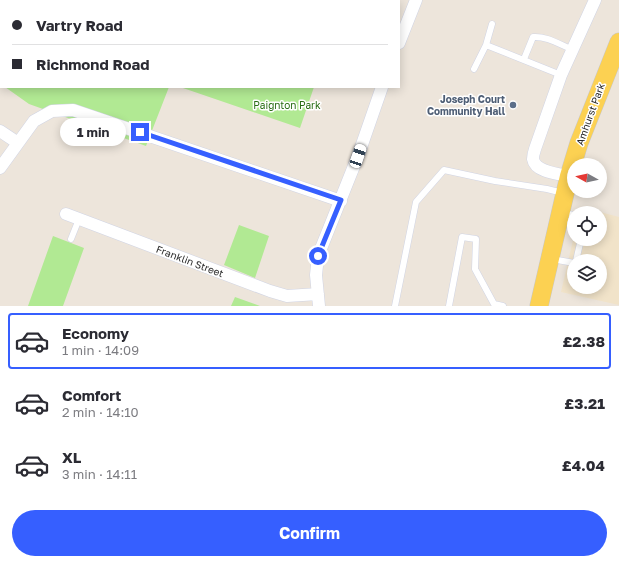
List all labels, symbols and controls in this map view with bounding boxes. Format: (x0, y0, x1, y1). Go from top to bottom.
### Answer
text: Vartry Road (36, 16, 123, 34)
text: Richmond Road (36, 55, 150, 73)
street label: Amhurst Park (573, 81, 607, 147)
place label: Joseph Court Community Hall (427, 93, 506, 117)
park label: Paignton Park (253, 99, 321, 111)
marker: Joseph Court Community Hall (508, 100, 518, 110)
callout: 1 min (60, 118, 126, 146)
route end (131, 123, 149, 141)
text: 1 min (77, 124, 109, 140)
car (348, 143, 368, 169)
north arrow (567, 158, 607, 198)
map controls (567, 158, 607, 294)
button: locate (567, 206, 607, 246)
street label: Franklin Street (155, 243, 225, 279)
route start (309, 247, 327, 265)
button: layers (567, 254, 607, 294)
icon: car (14, 323, 50, 359)
text: Economy (62, 324, 129, 342)
text: £2.38 (562, 332, 605, 350)
text: 1 min · 14:09 (62, 342, 139, 358)
icon: car (14, 385, 50, 421)
text: Comfort (62, 386, 121, 404)
text: £3.21 (564, 394, 605, 412)
text: 2 min · 14:10 (62, 404, 139, 420)
icon: car (14, 447, 50, 483)
text: XL (62, 448, 81, 466)
text: £4.04 (562, 456, 605, 474)
text: 3 min · 14:11 (62, 466, 137, 482)
button: Confirm (12, 510, 607, 556)

